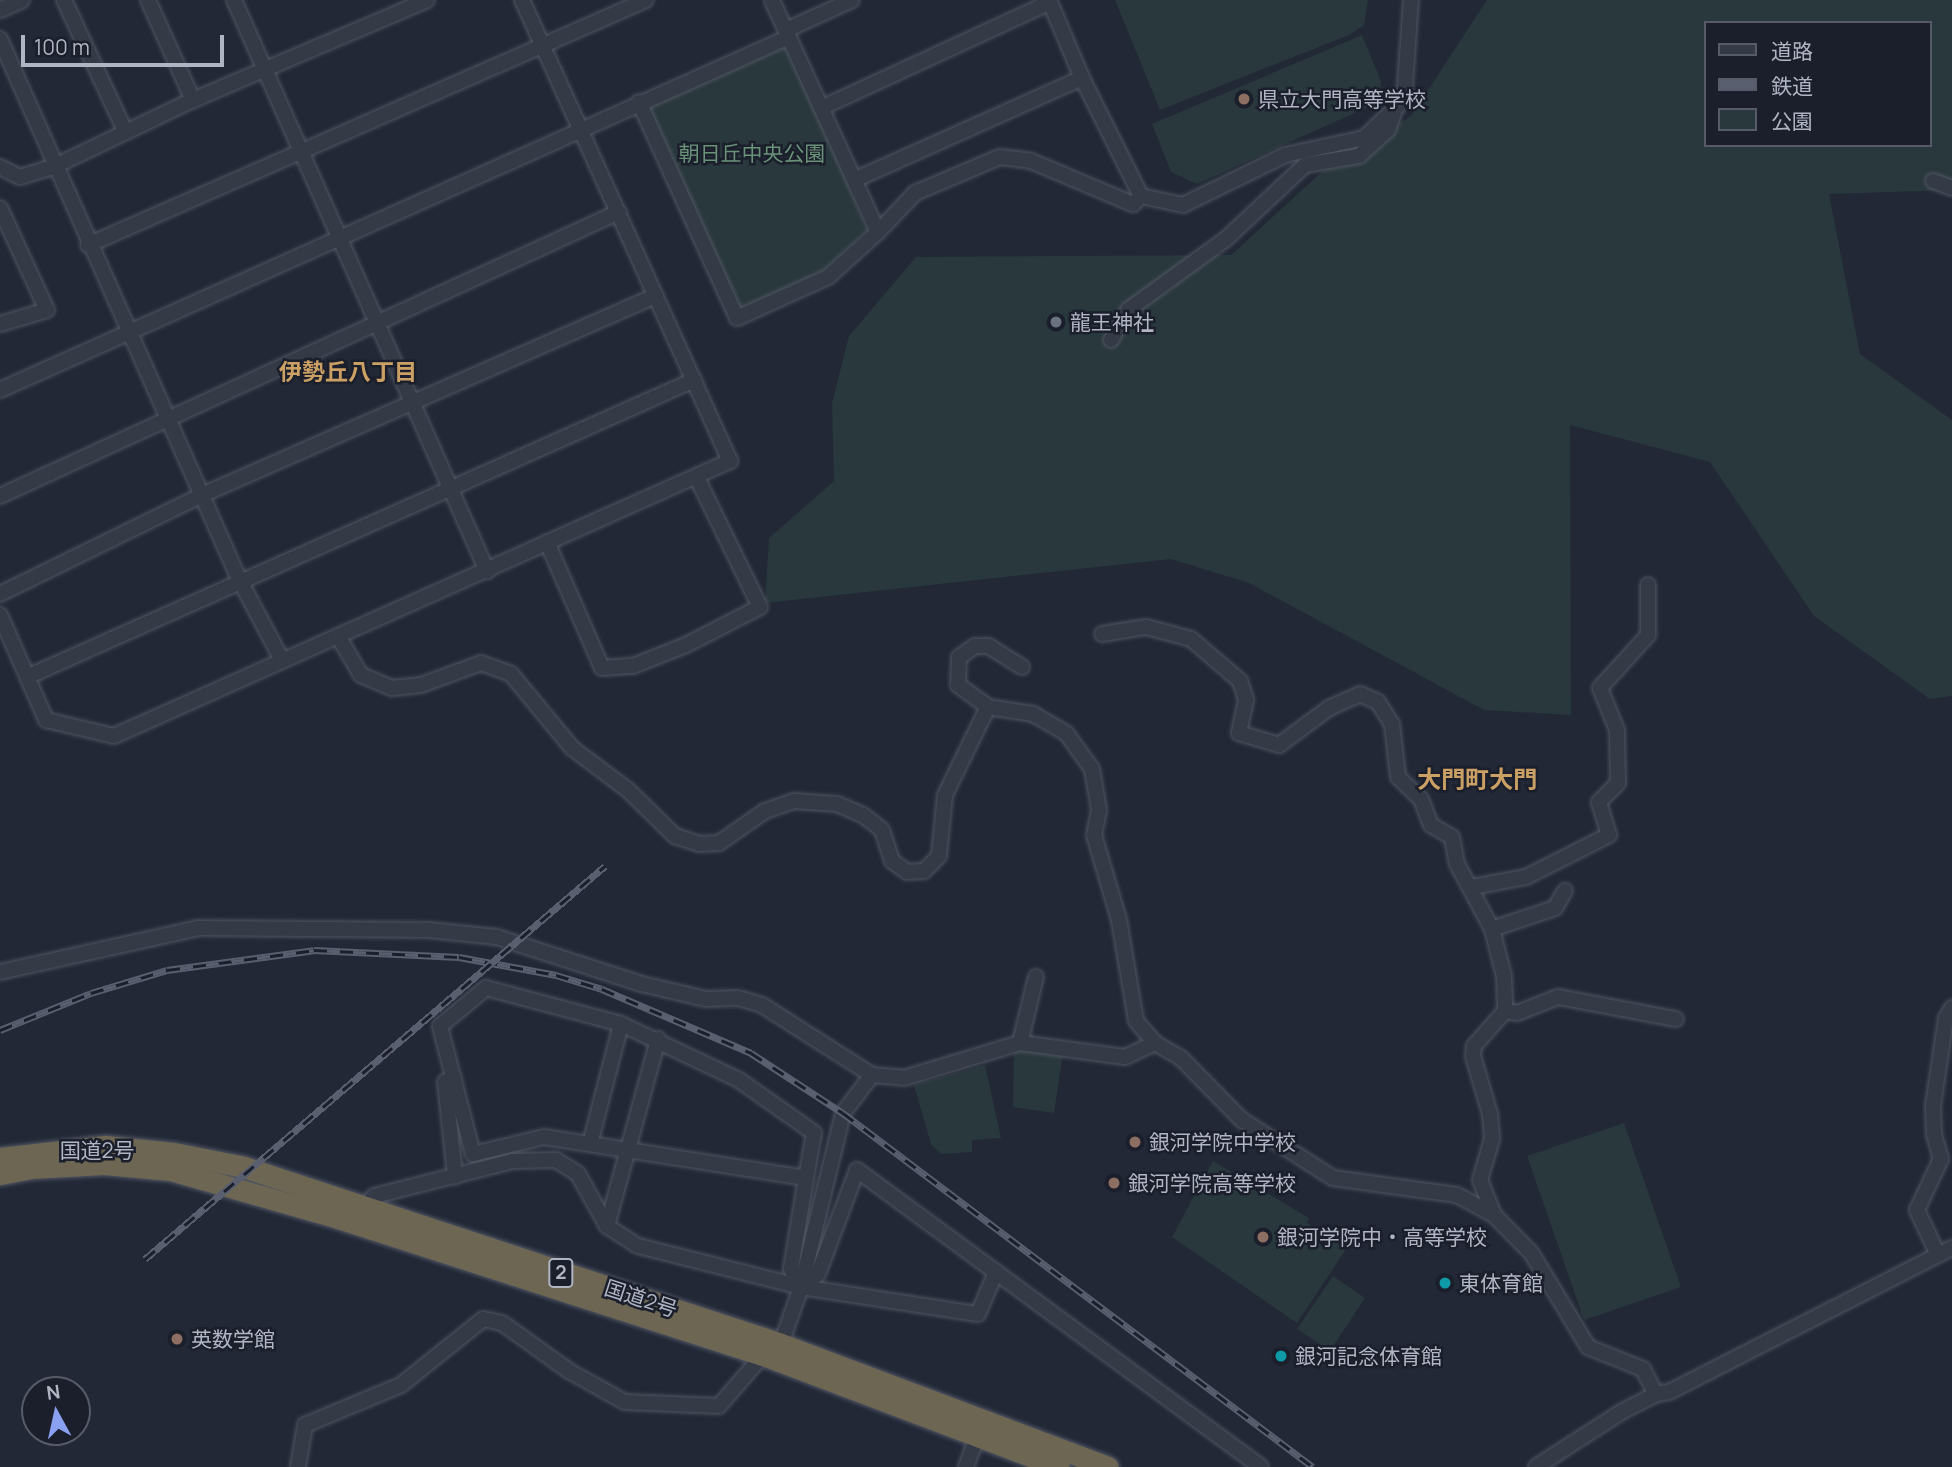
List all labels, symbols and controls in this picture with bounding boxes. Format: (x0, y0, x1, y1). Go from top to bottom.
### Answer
scale bar (24, 21, 228, 65)
legend (1703, 21, 1931, 147)
text: 100 m (34, 33, 90, 61)
text: 道路 (1771, 37, 1813, 65)
text: 鉄道 (1771, 72, 1813, 100)
place label: 県立大門高等学校 (1258, 86, 1426, 112)
marker: 県立大門高等学校 (1236, 91, 1252, 107)
text: 公園 (1771, 107, 1813, 135)
park label: 朝日丘中央公園 (679, 140, 825, 166)
place label: 龍王神社 (1070, 309, 1154, 335)
marker: 龍王神社 (1048, 314, 1064, 330)
district label: 伊勢丘八丁目 (279, 357, 417, 385)
district label: 大門町大門 (1417, 765, 1537, 793)
place label: 銀河学院中学校 (1149, 1129, 1296, 1155)
marker: 銀河学院中学校 (1127, 1134, 1143, 1150)
street label: 国道2号 (60, 1137, 134, 1163)
place label: 銀河学院高等学校 (1128, 1170, 1296, 1196)
marker: 銀河学院高等学校 (1106, 1175, 1122, 1191)
place label: 銀河学院中・高等学校 (1277, 1224, 1487, 1250)
marker: 銀河学院中・高等学校 (1255, 1229, 1271, 1245)
road number: 2 (547, 1258, 575, 1288)
place label: 東体育館 (1459, 1270, 1543, 1296)
street label: 国道2号 (601, 1274, 681, 1322)
marker: 東体育館 (1437, 1275, 1453, 1291)
place label: 英数学館 (191, 1326, 275, 1352)
marker: 英数学館 (169, 1331, 185, 1347)
place label: 銀河記念体育館 (1295, 1343, 1442, 1369)
marker: 銀河記念体育館 (1273, 1348, 1289, 1364)
north arrow (21, 1376, 91, 1446)
text: N (45, 1378, 62, 1406)

